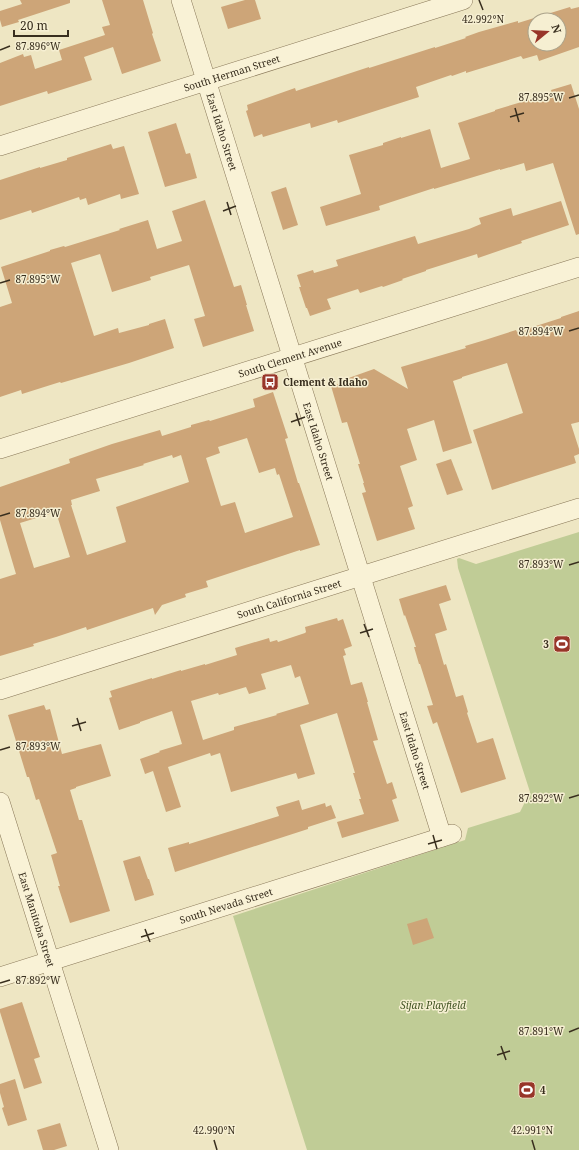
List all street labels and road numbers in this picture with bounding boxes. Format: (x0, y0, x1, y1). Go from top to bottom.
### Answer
street label: South Herman Street (182, 51, 282, 95)
street label: East Idaho Street (203, 91, 241, 173)
street label: South Clement Avenue (236, 335, 344, 381)
street label: East Idaho Street (300, 400, 337, 482)
street label: South California Street (235, 576, 343, 622)
street label: East Idaho Street (396, 710, 434, 791)
street label: East Manitoba Street (15, 870, 58, 969)
street label: South Nevada Street (178, 884, 275, 927)

